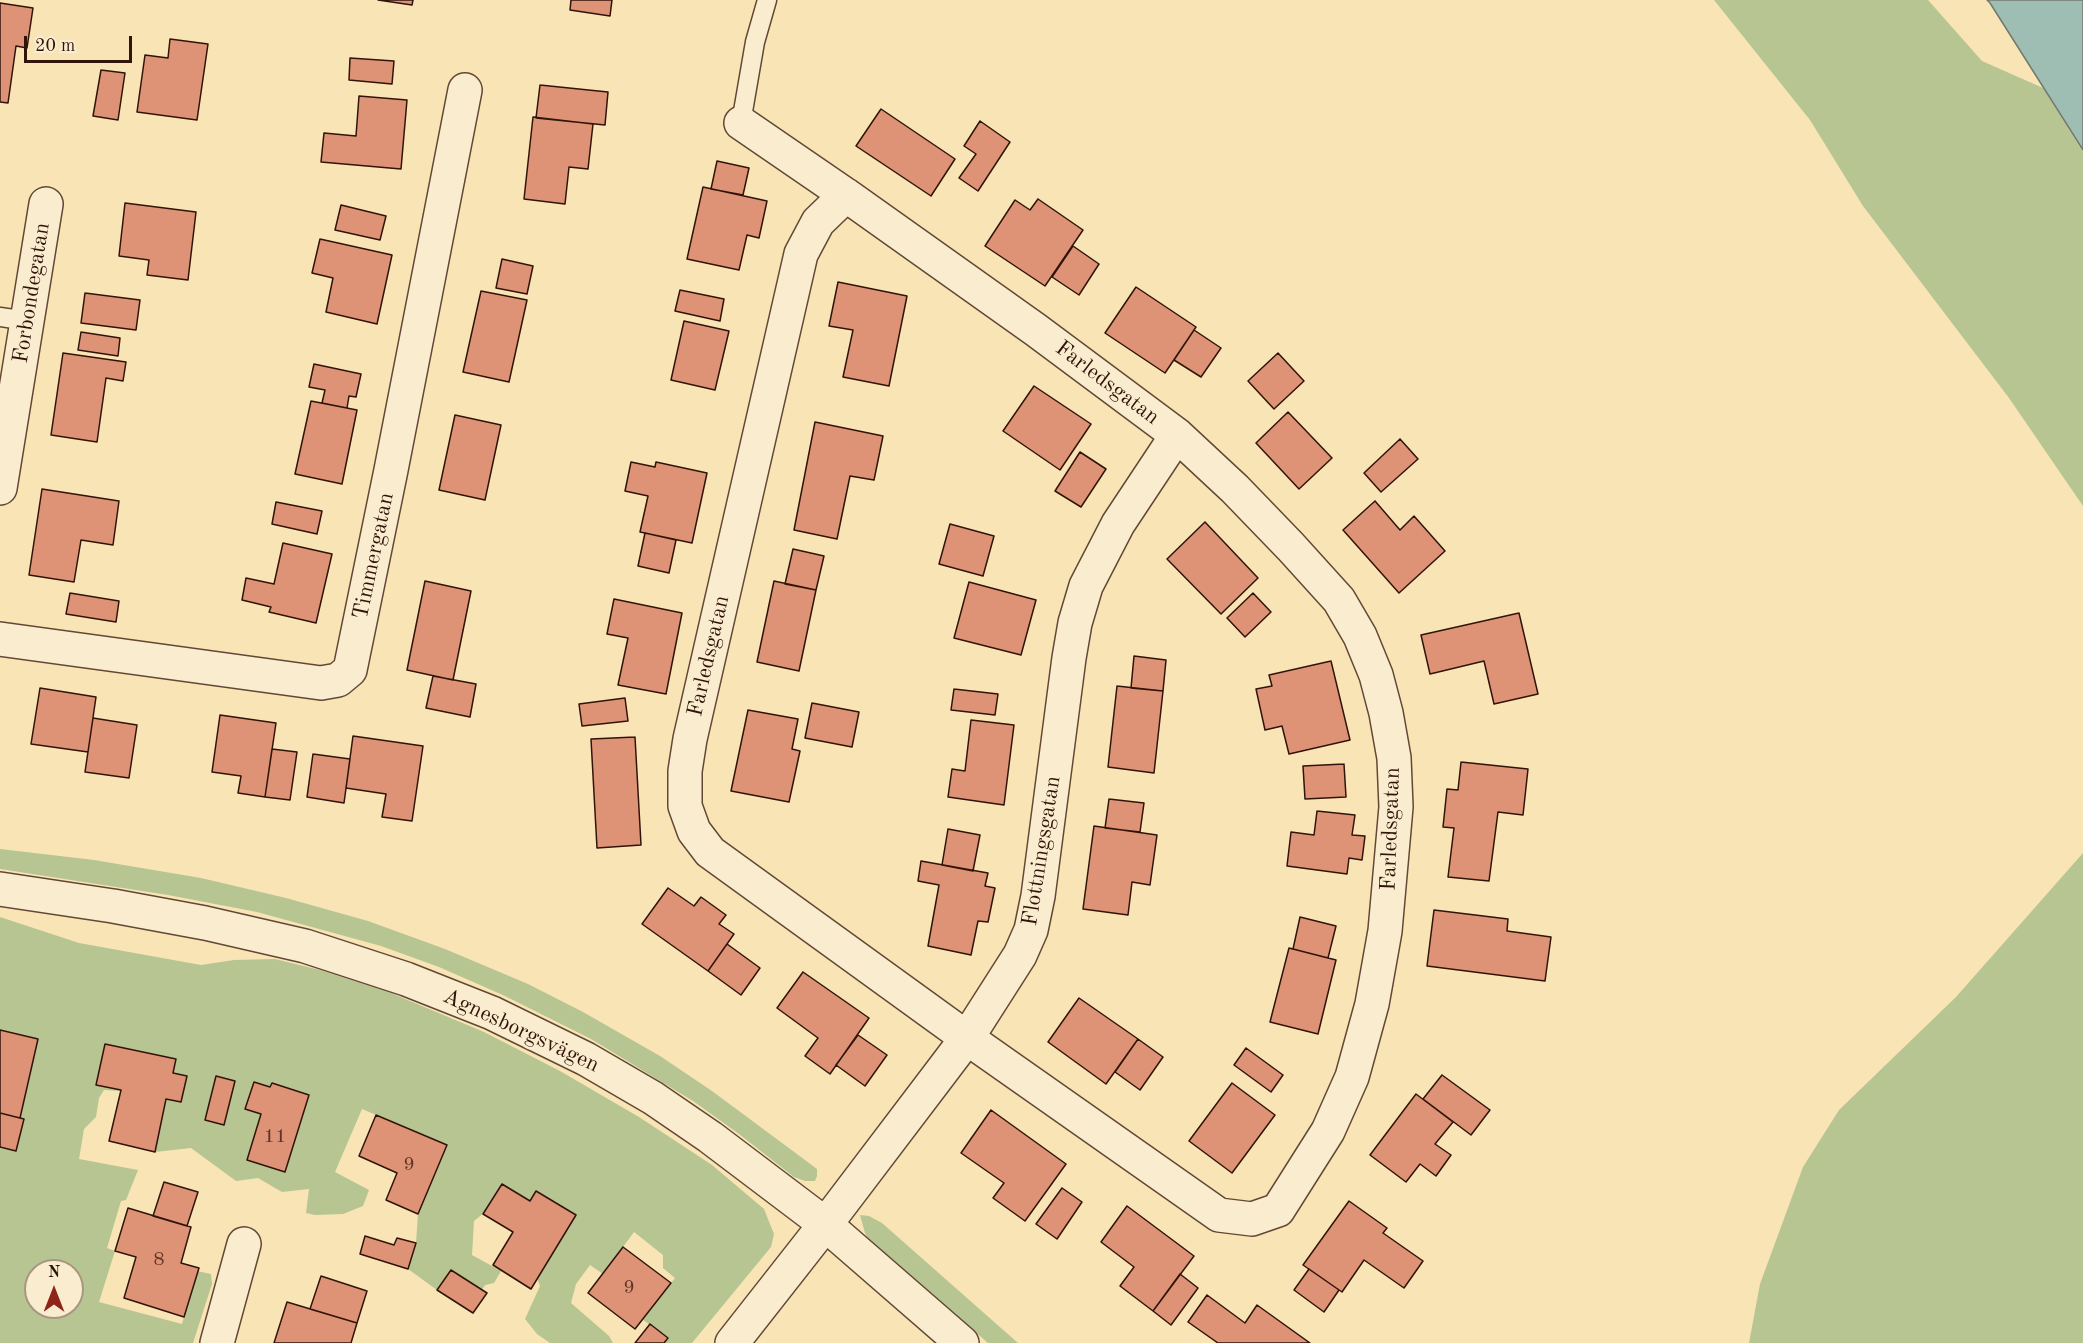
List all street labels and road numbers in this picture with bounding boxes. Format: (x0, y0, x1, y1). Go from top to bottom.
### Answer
street label: Forbondegatan (8, 221, 56, 365)
street label: Farledsgatan (1050, 335, 1164, 431)
street label: Timmergatan (348, 490, 400, 622)
street label: Farledsgatan (682, 593, 736, 719)
street label: Farledsgatan (1376, 767, 1406, 891)
street label: Flottningsgatan (1017, 774, 1067, 928)
street label: Agnesborgsvägen (439, 983, 603, 1079)

